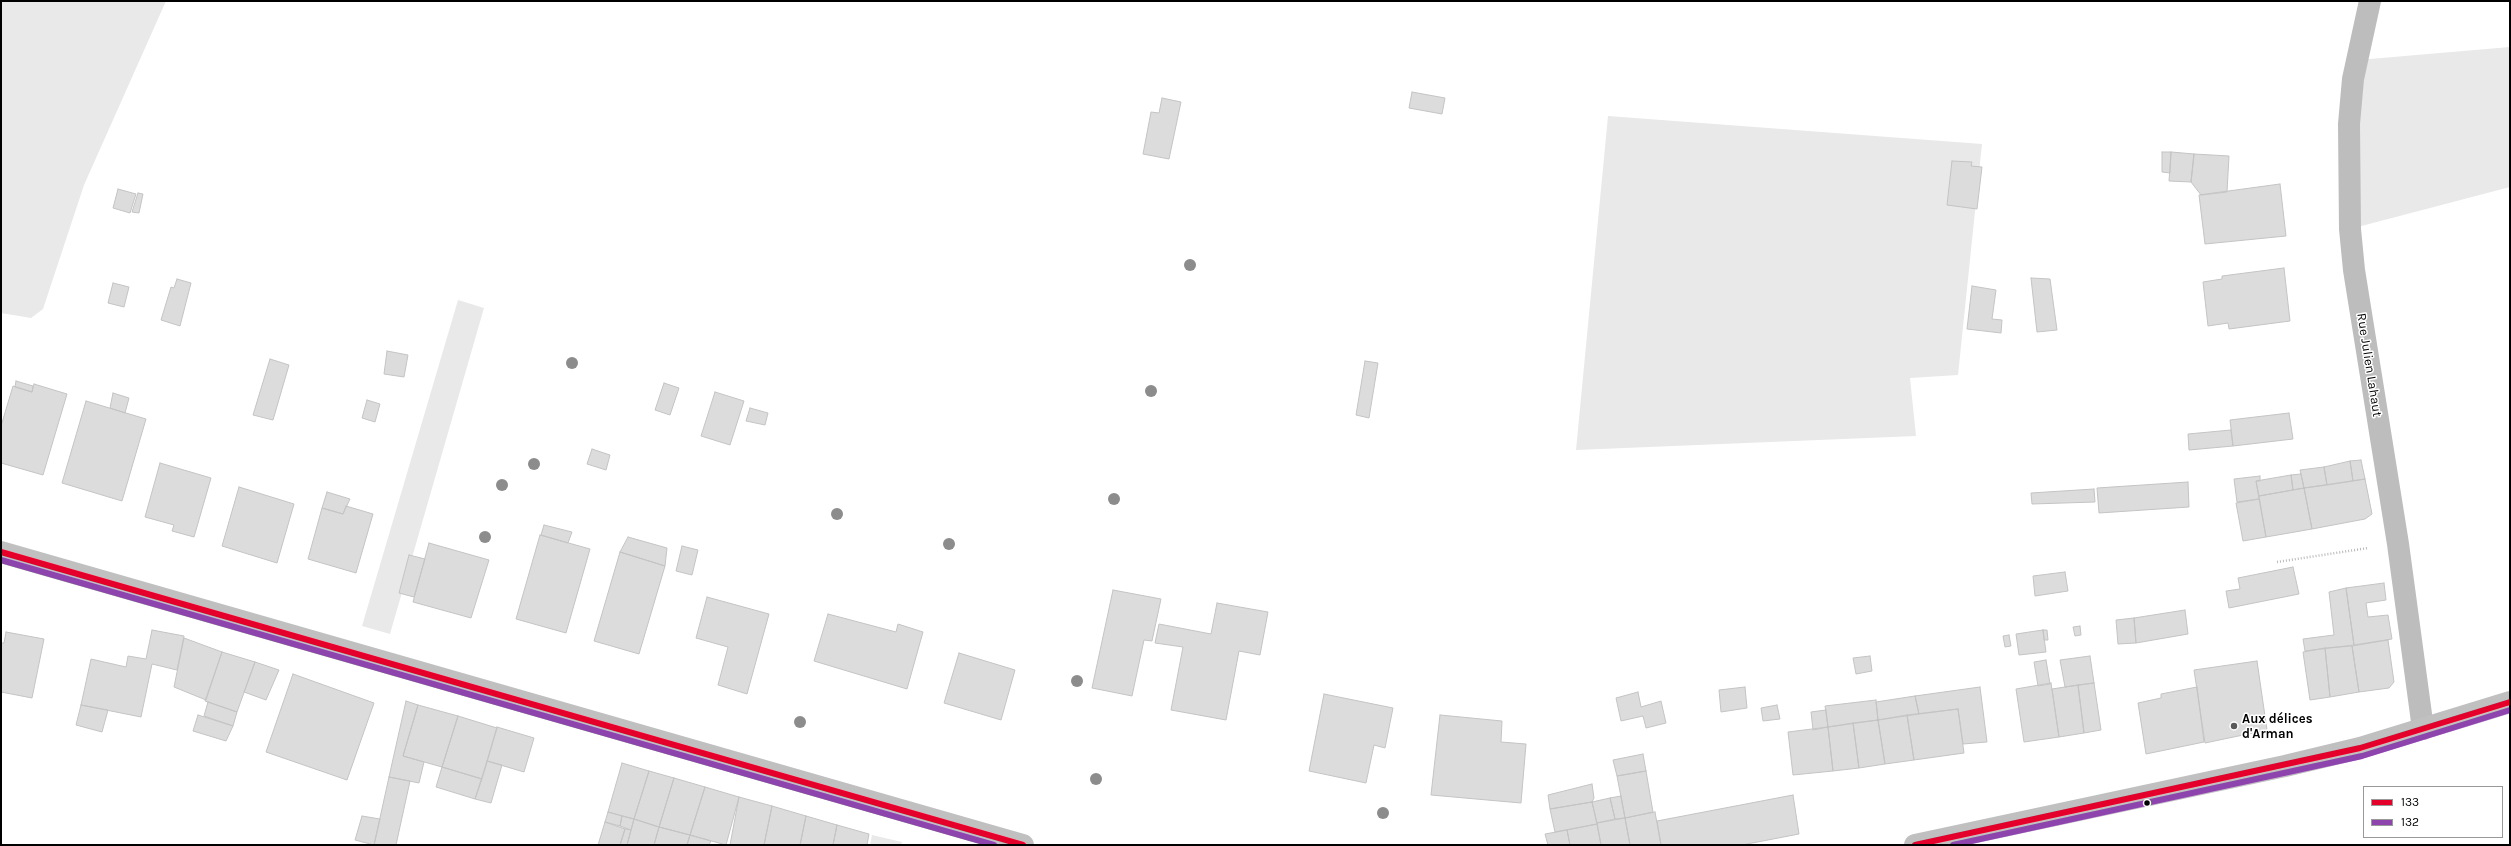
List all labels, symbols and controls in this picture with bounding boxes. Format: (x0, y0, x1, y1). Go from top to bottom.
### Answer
street label: Rue Julien Lahaut (2353, 312, 2385, 418)
place label: Aux délices d'Arman (2242, 711, 2312, 742)
marker: Aux délices d'Arman (2229, 721, 2239, 731)
legend (2363, 786, 2503, 838)
text: 133 (2401, 795, 2419, 809)
unlabelled marker (2142, 798, 2152, 808)
text: 132 (2401, 815, 2419, 829)

